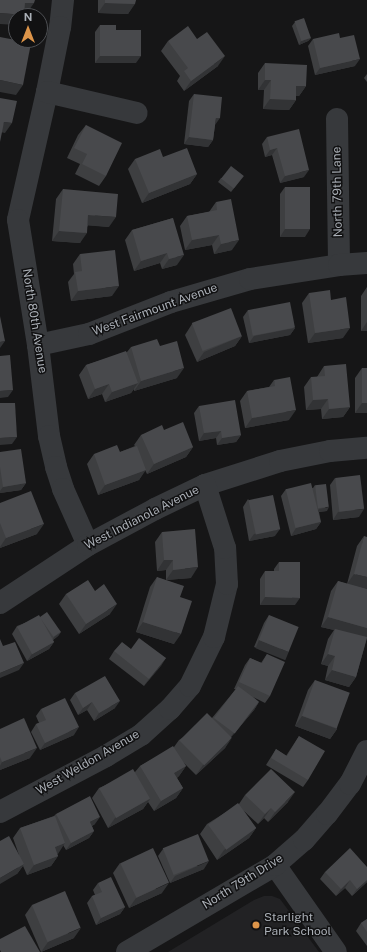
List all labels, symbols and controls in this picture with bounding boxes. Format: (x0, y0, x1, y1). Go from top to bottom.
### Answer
north arrow (8, 8, 48, 48)
text: N (24, 11, 32, 23)
street label: North 79th Lane (330, 146, 346, 238)
street label: North 80th Avenue (19, 268, 49, 374)
street label: West Fairmount Avenue (90, 281, 220, 339)
street label: West Indianola Avenue (82, 483, 202, 553)
street label: West Weldon Avenue (34, 727, 142, 799)
street label: North 79th Drive (200, 851, 286, 913)
place label: Starlight Park School (264, 911, 331, 939)
marker: Starlight Park School (251, 920, 261, 930)

